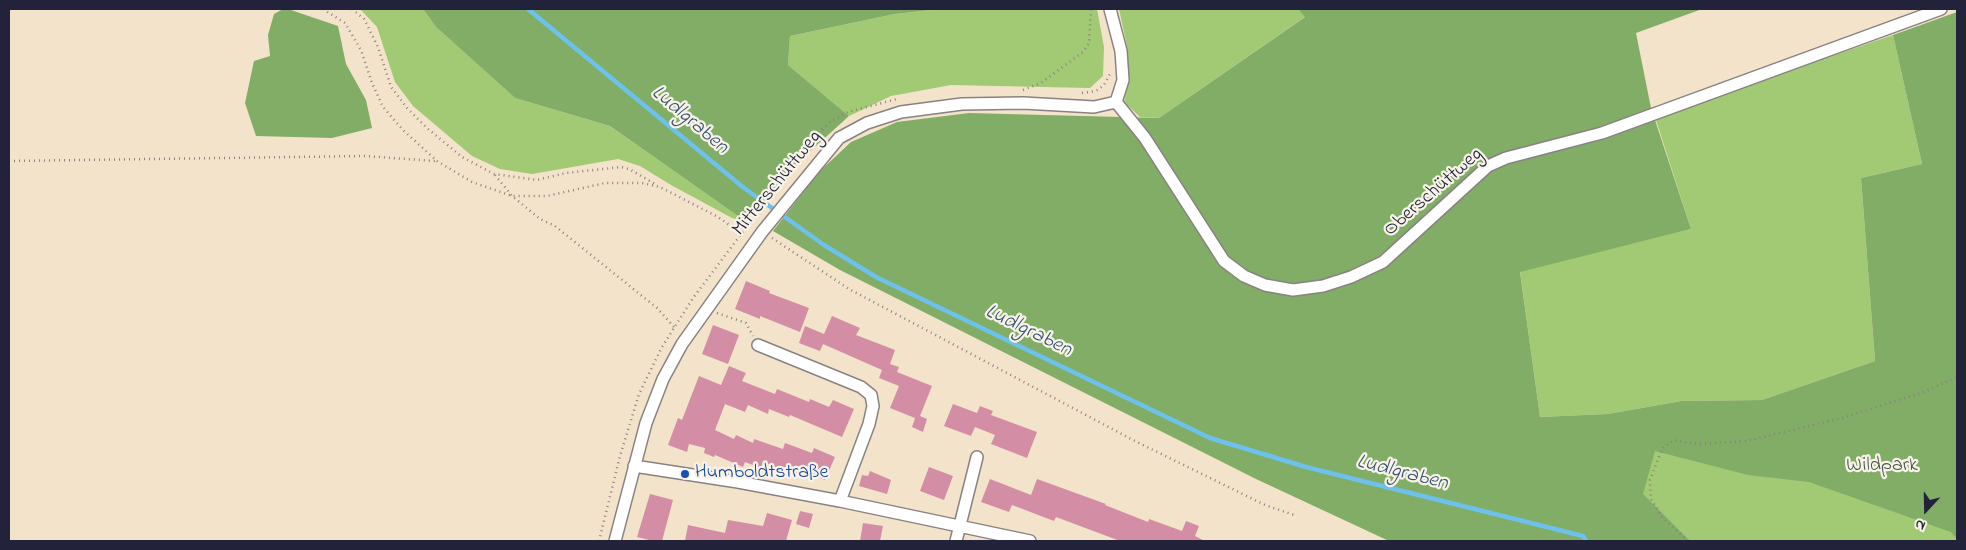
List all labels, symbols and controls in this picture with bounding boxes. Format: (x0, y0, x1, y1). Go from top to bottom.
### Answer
water label: Ludlgraben (645, 81, 733, 161)
street label: Mitterschüttweg (728, 126, 828, 242)
street label: Oberschüttweg (1380, 143, 1488, 243)
water label: Ludlgraben (981, 300, 1075, 364)
water label: Ludlgraben (1354, 451, 1450, 497)
park label: Wildpark (1846, 455, 1918, 479)
place label: Humboldtstraße (695, 462, 829, 486)
marker: Humboldtstraße (679, 468, 691, 480)
north arrow (1901, 485, 1951, 535)
text: N (1912, 513, 1929, 536)

